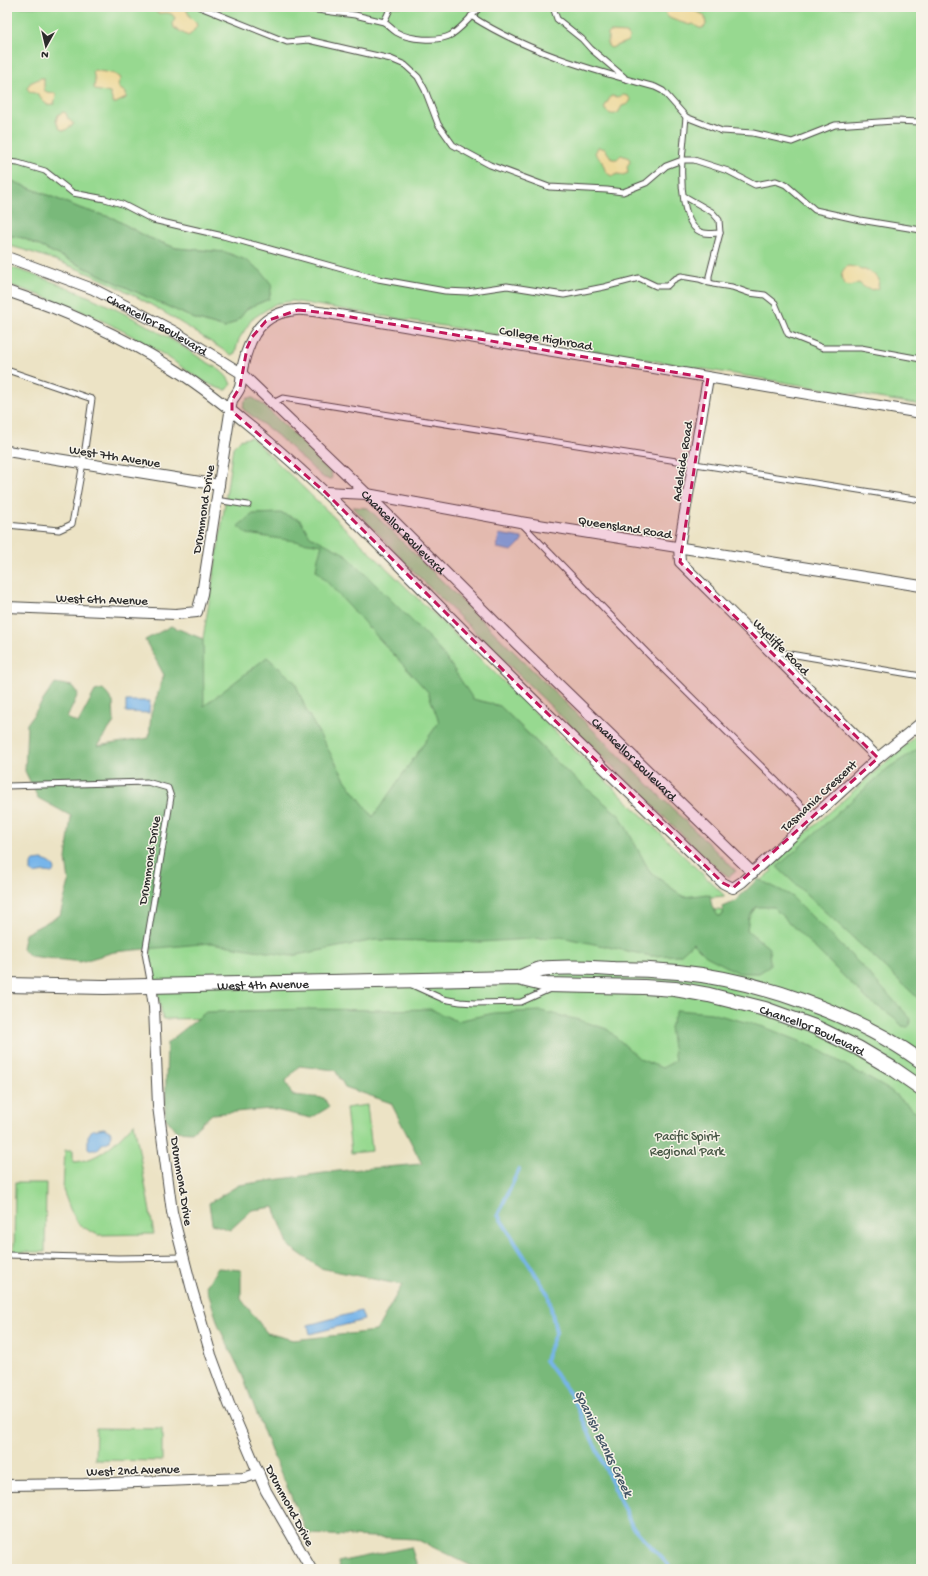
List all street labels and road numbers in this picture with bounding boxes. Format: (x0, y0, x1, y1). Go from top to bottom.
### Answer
street label: Chancellor Boulevard (103, 292, 210, 361)
street label: College Highroad (498, 324, 595, 355)
street label: Adelaide Road (670, 419, 697, 502)
street label: West 7th Avenue (68, 443, 162, 472)
street label: Drummond Drive (190, 464, 219, 556)
street label: Chancellor Boulevard (357, 487, 448, 579)
street label: Queensland Road (577, 514, 674, 543)
street label: West 6th Avenue (56, 591, 148, 610)
street label: Wycliffe Road (749, 616, 813, 680)
street label: Chancellor Boulevard (587, 715, 680, 806)
street label: Tasmania Crescent (778, 757, 862, 837)
street label: Drummond Drive (136, 815, 165, 907)
street label: West 4th Avenue (217, 978, 309, 995)
street label: Chancellor Boulevard (758, 1003, 868, 1061)
street label: Drummond Drive (166, 1135, 195, 1227)
street label: West 2nd Avenue (86, 1462, 180, 1481)
street label: Drummond Drive (261, 1462, 317, 1550)

